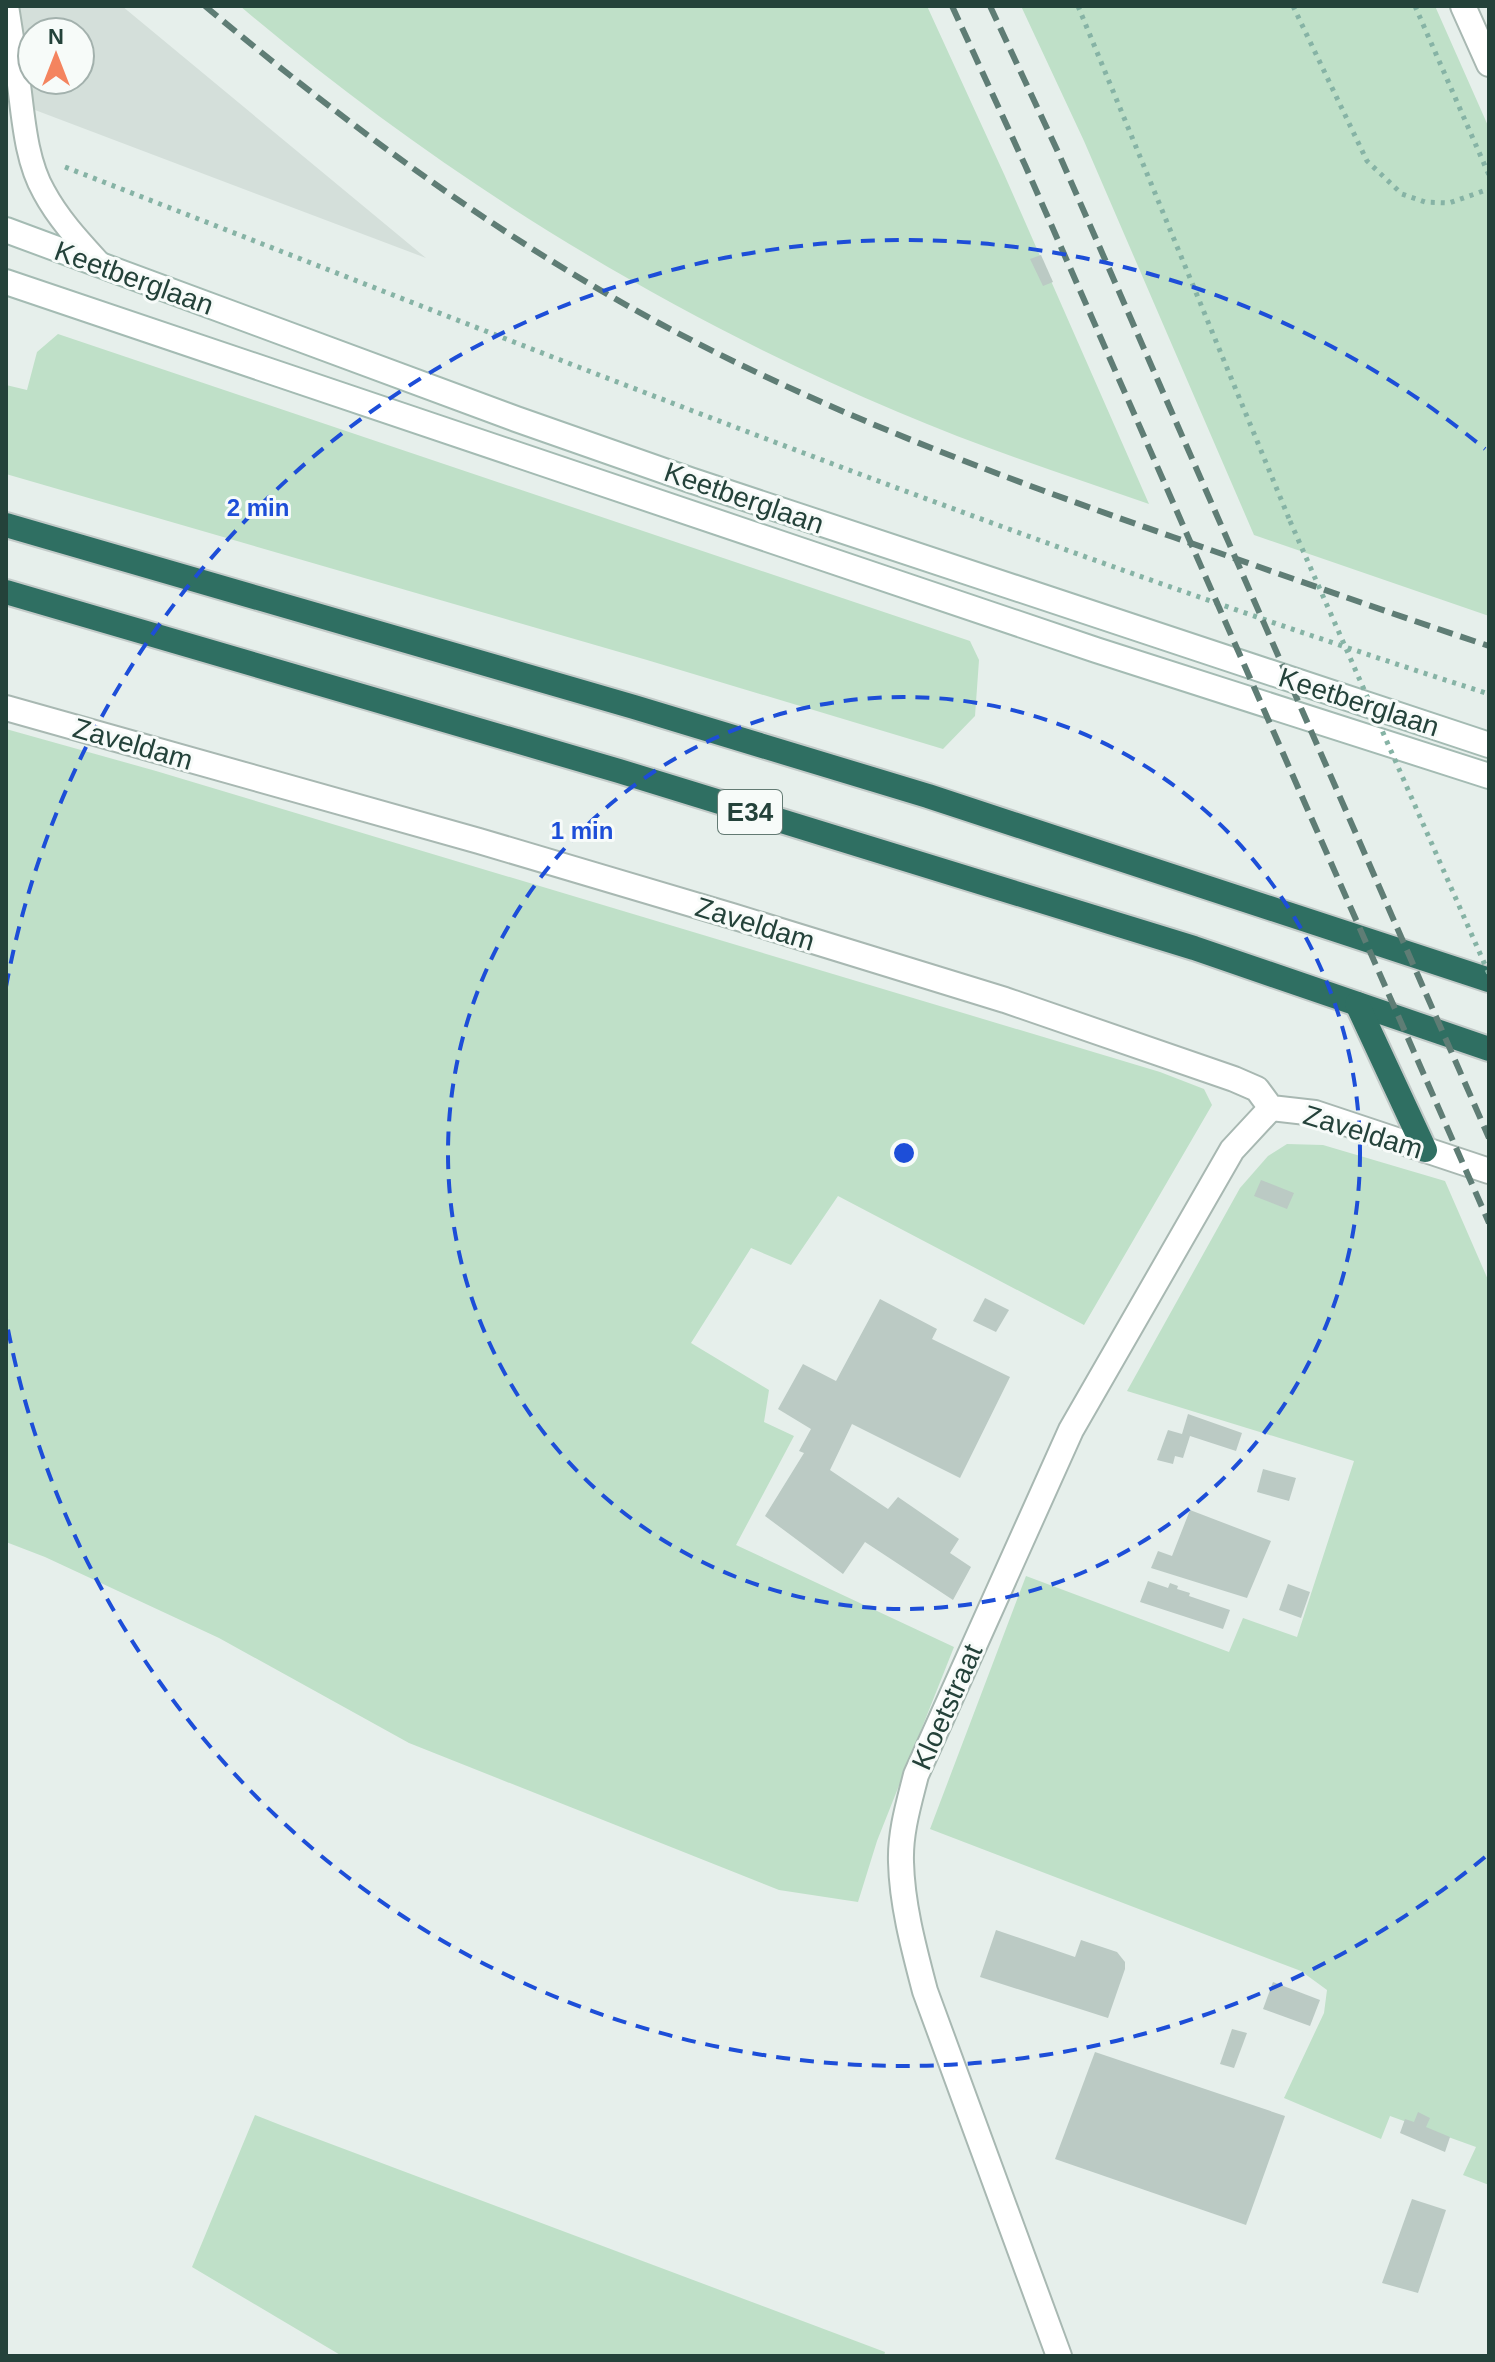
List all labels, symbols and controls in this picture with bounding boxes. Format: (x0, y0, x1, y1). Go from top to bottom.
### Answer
north arrow (16, 16, 96, 96)
text: N (48, 24, 64, 49)
street label: Keetberglaan (50, 235, 218, 321)
street label: Keetberglaan (660, 456, 828, 540)
text: 2 min (227, 494, 289, 521)
street label: Keetberglaan (1275, 662, 1443, 742)
street label: Zaveldam (70, 712, 196, 776)
road number: E34 (718, 790, 782, 834)
text: 1 min (551, 817, 613, 844)
street label: Zaveldam (692, 891, 818, 957)
street label: Zaveldam (1300, 1099, 1426, 1165)
centre of rings (890, 1139, 918, 1167)
street label: Kloetstraat (906, 1639, 988, 1774)

